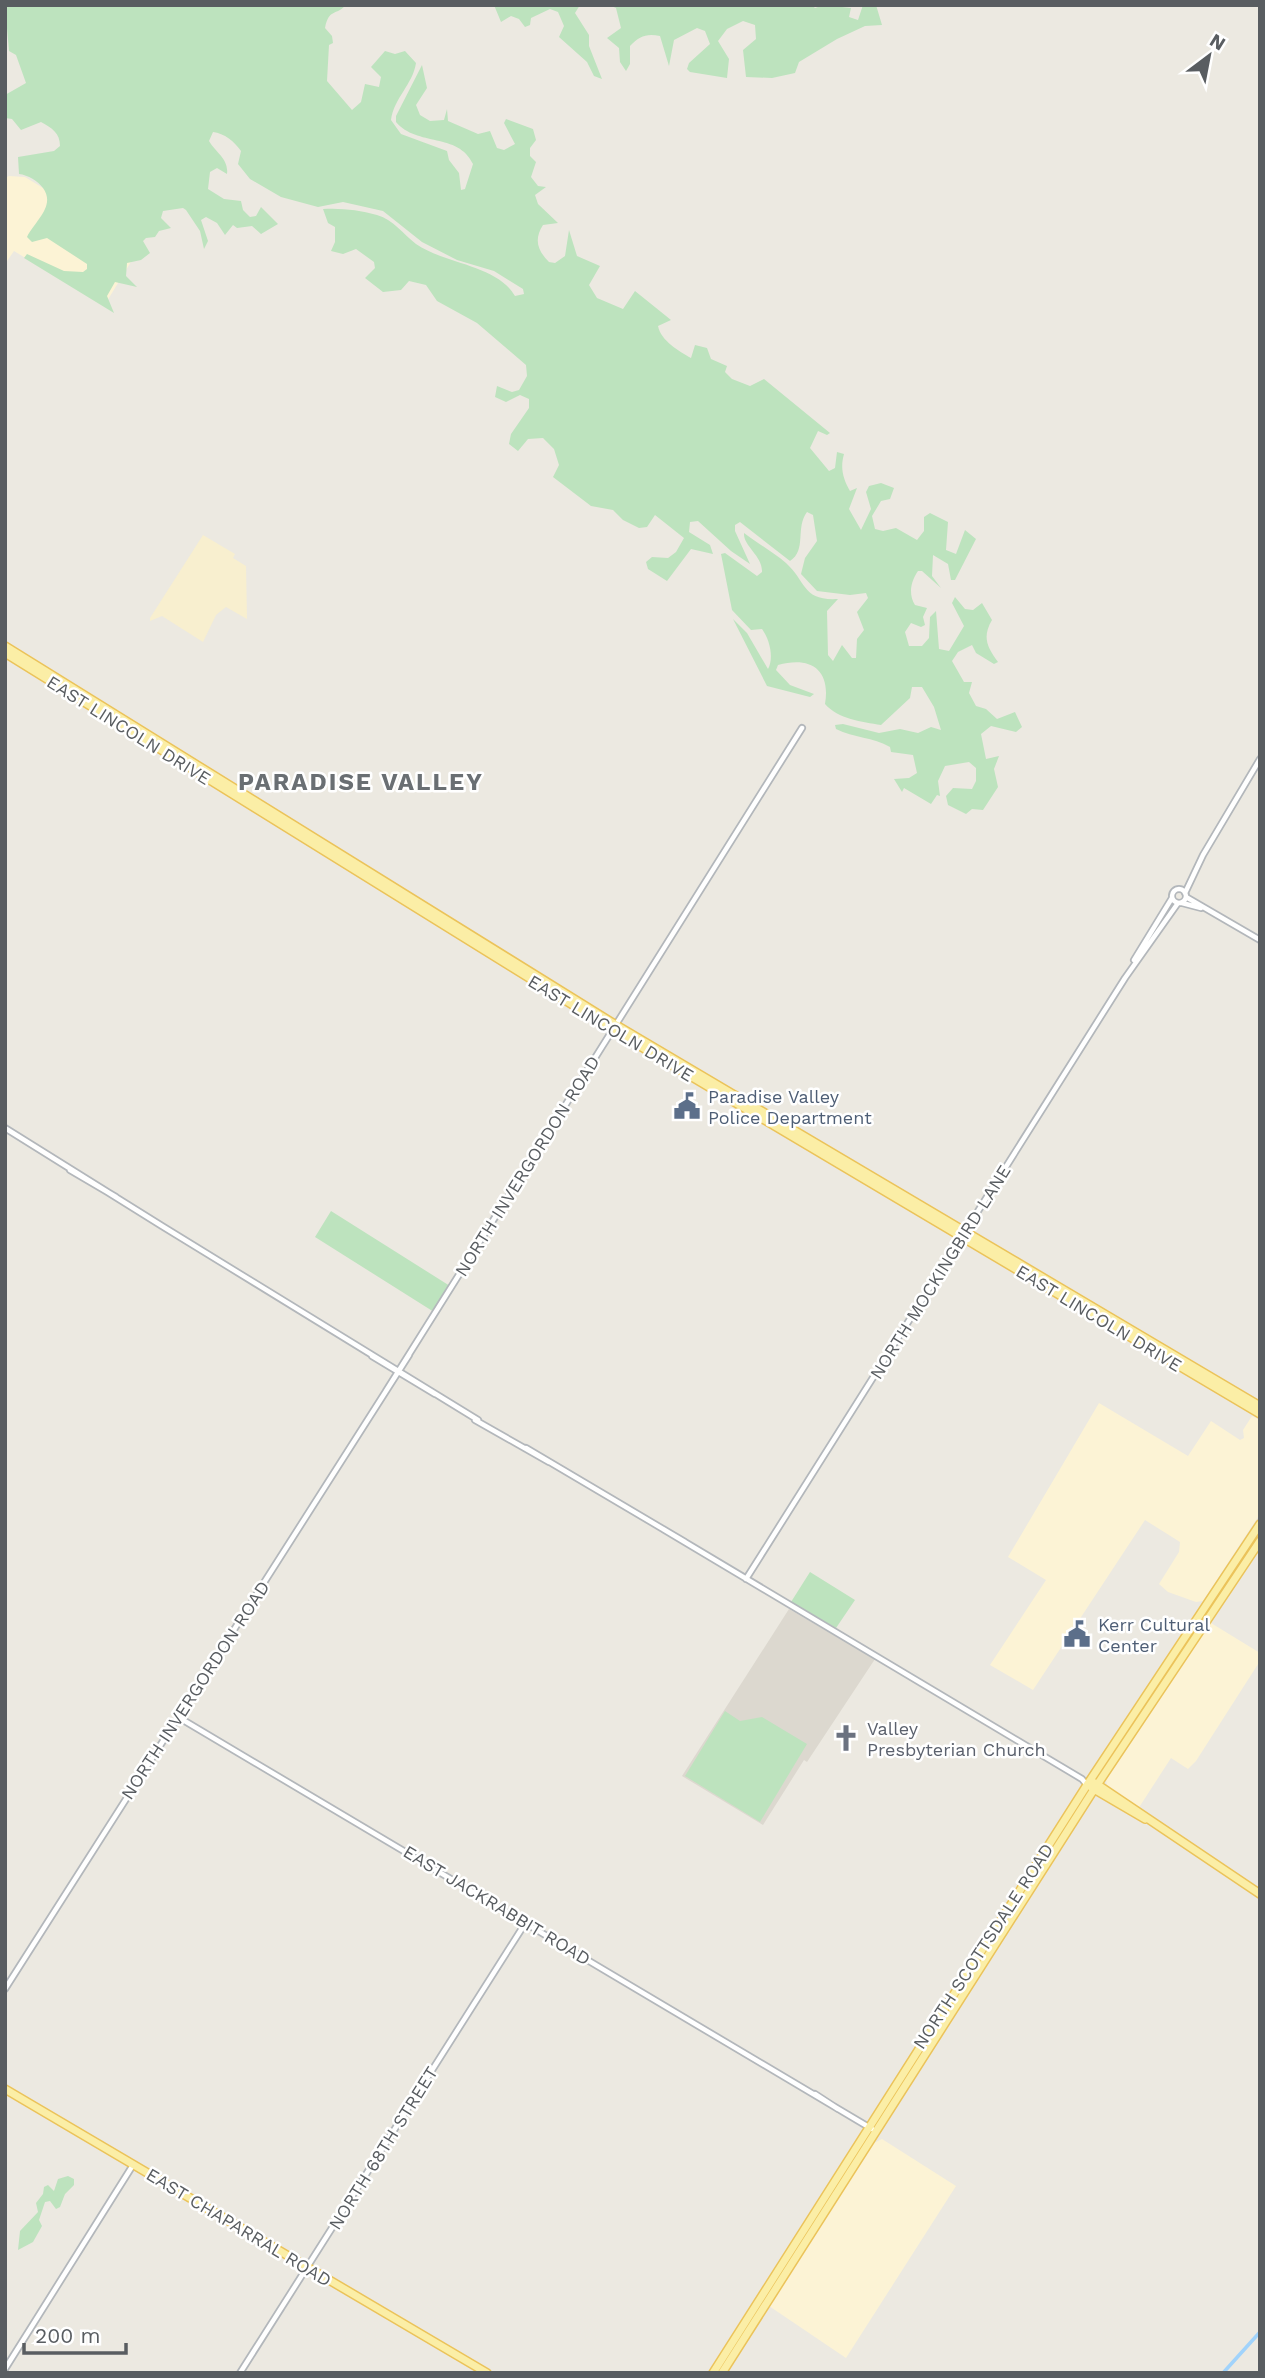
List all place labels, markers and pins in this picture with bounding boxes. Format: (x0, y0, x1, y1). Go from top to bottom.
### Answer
place label: Paradise Valley Police Department (708, 1086, 872, 1128)
public building icon: Paradise Valley Police Department (672, 1091, 702, 1121)
place label: Kerr Cultural Center (1098, 1614, 1210, 1656)
public building icon: Kerr Cultural Center (1062, 1619, 1092, 1649)
place label: Valley Presbyterian Church (867, 1718, 1046, 1760)
church icon: Valley Presbyterian Church (831, 1723, 861, 1753)

